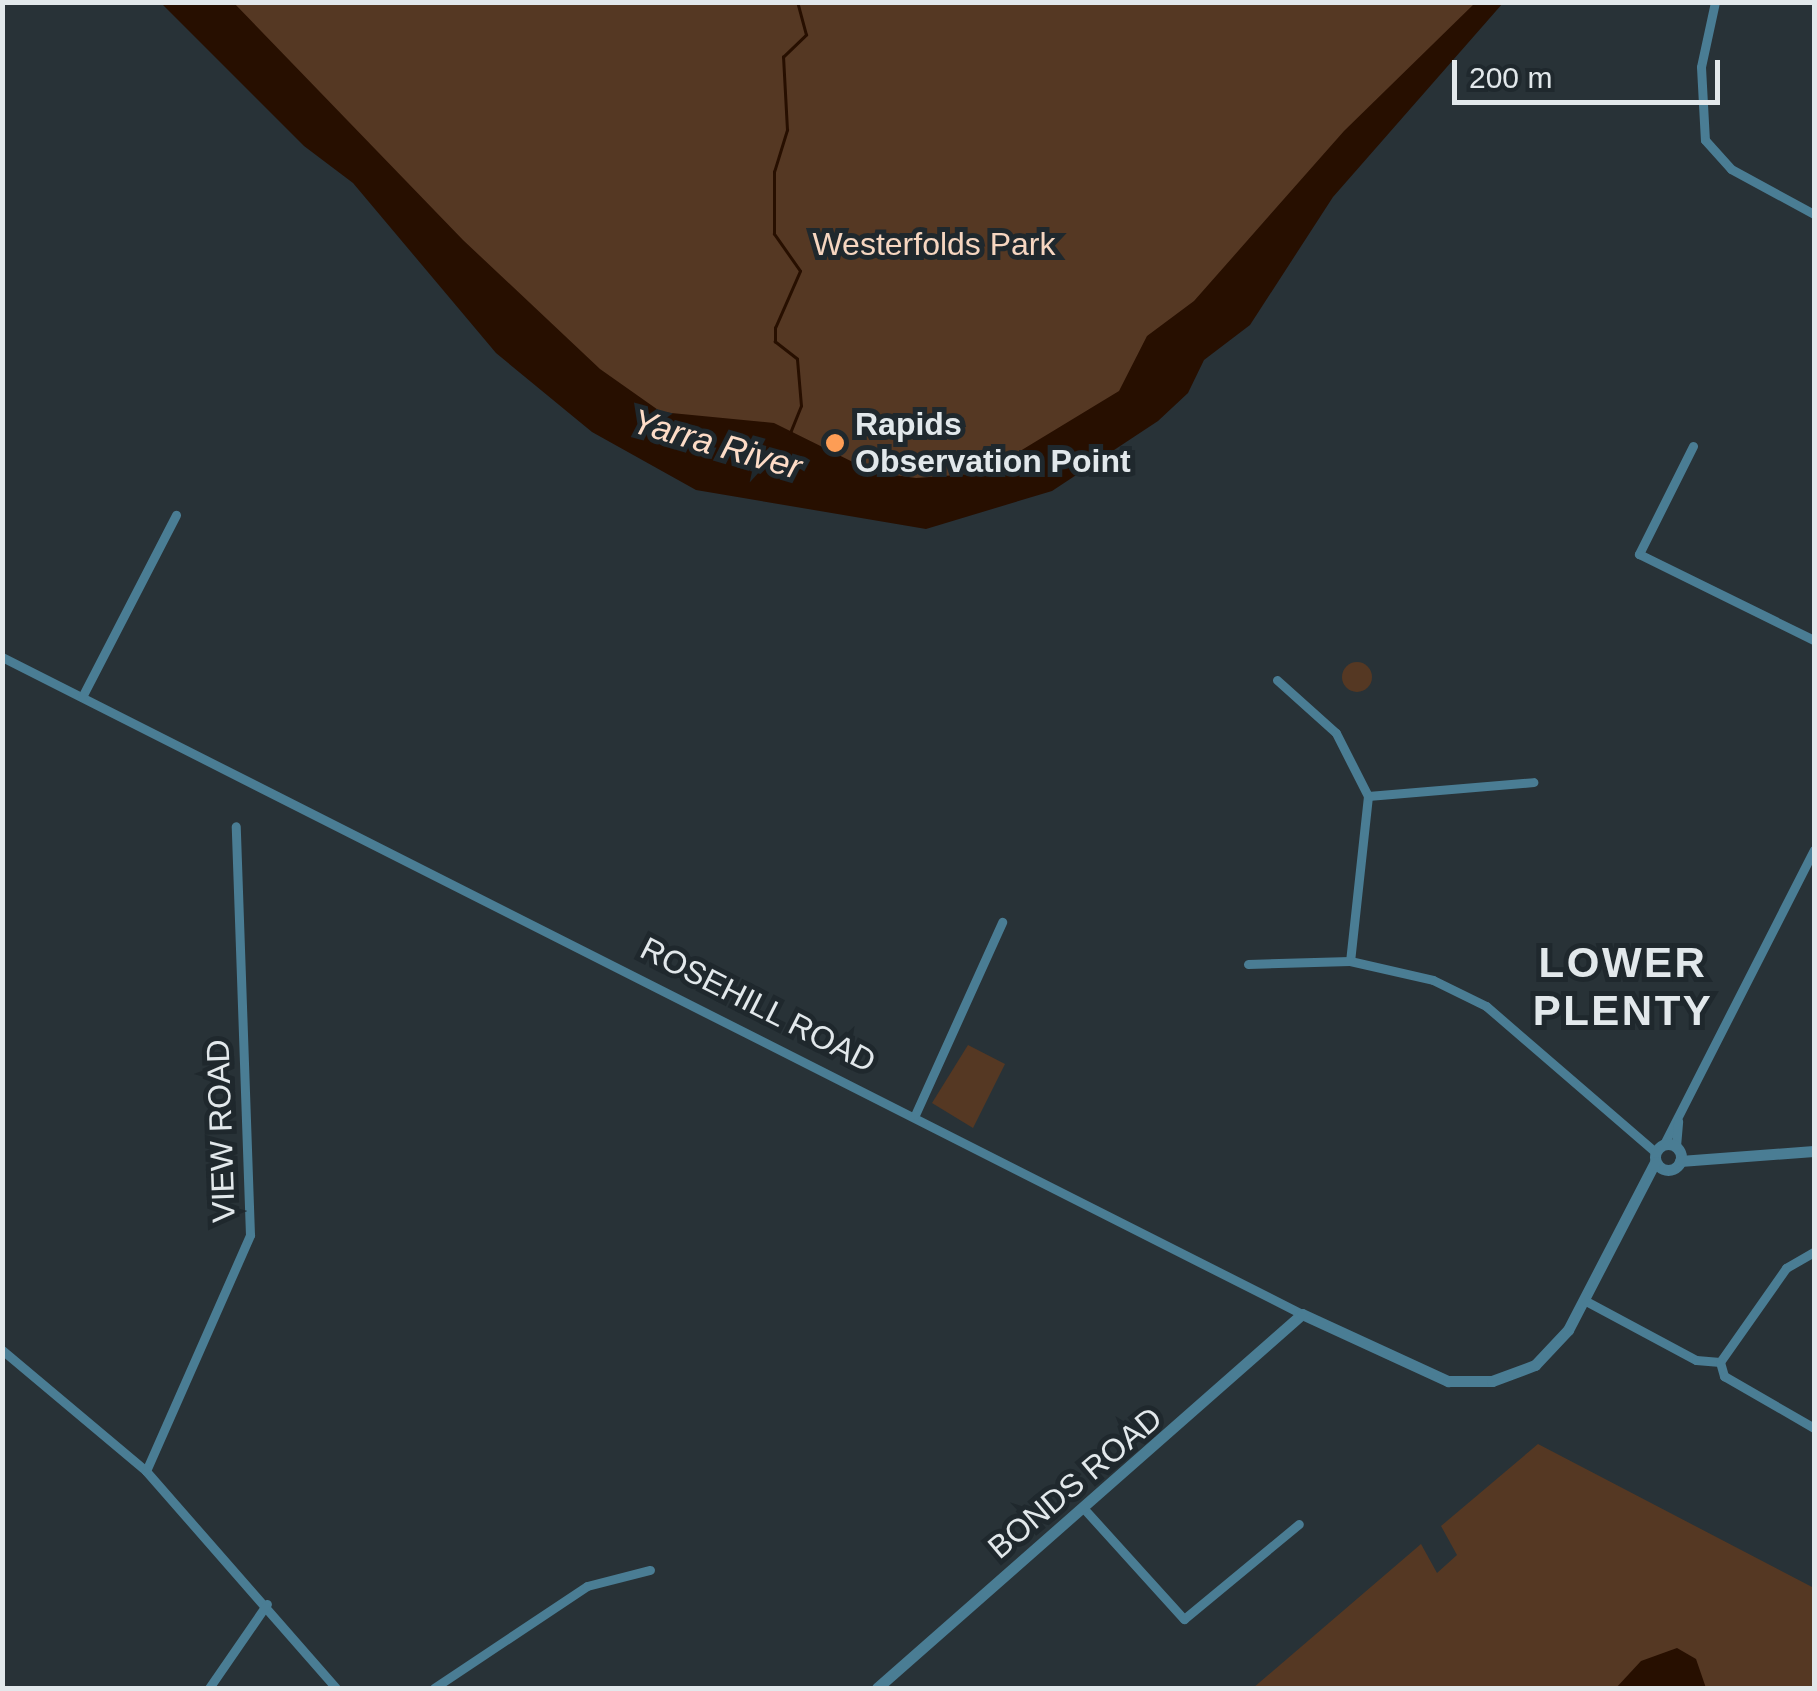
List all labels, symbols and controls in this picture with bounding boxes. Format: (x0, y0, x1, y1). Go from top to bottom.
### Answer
scale bar (1457, 40, 1724, 102)
text: 200 m (1469, 61, 1552, 94)
park label: Westerfolds Park (812, 225, 1056, 263)
water label: Yarra River (627, 400, 807, 488)
place label: Rapids Observation Point (855, 406, 1131, 481)
marker: Rapids Observation Point (824, 432, 846, 454)
street label: ROSEHILL ROAD (634, 929, 882, 1081)
district label: LOWER PLENTY (1533, 938, 1713, 1036)
street label: VIEW ROAD (199, 1039, 243, 1223)
street label: BONDS ROAD (980, 1399, 1170, 1567)

